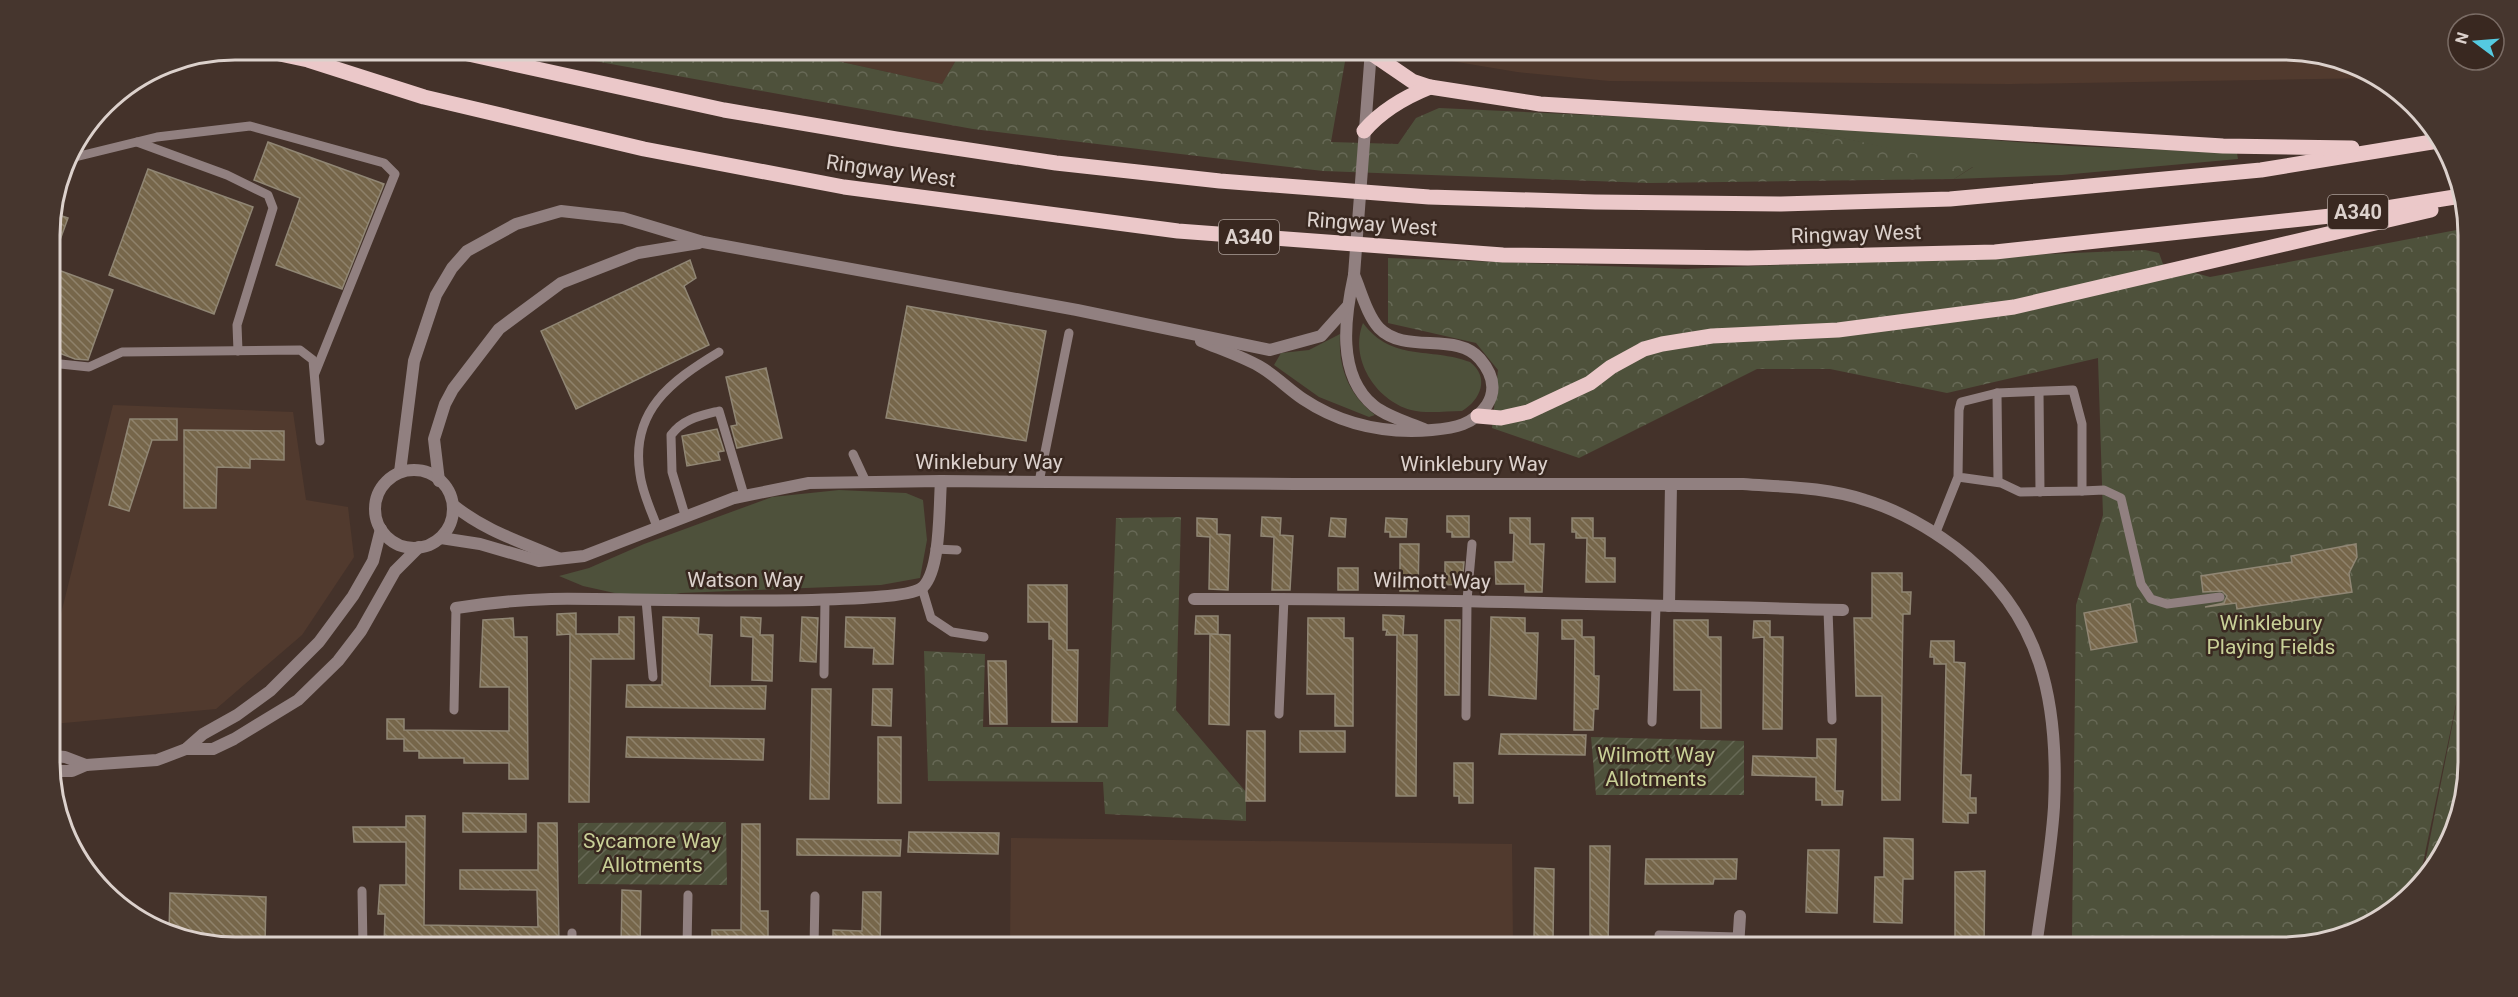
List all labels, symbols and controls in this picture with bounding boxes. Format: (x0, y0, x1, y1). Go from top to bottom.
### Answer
north arrow (2446, 12, 2506, 72)
text: N (2451, 30, 2473, 46)
street label: Ringway West (825, 150, 958, 192)
road number: A340 (2328, 195, 2388, 229)
street label: Ringway West (1306, 207, 1438, 241)
road number: A340 (1219, 220, 1279, 254)
street label: Ringway West (1790, 220, 1922, 248)
street label: Winklebury Way (915, 450, 1063, 474)
street label: Winklebury Way (1400, 452, 1548, 476)
street label: Watson Way (687, 568, 803, 592)
street label: Wilmott Way (1373, 568, 1491, 594)
park label: Winklebury Playing Fields (2207, 611, 2335, 659)
park label: Wilmott Way Allotments (1597, 743, 1715, 791)
park label: Sycamore Way Allotments (583, 829, 721, 877)

